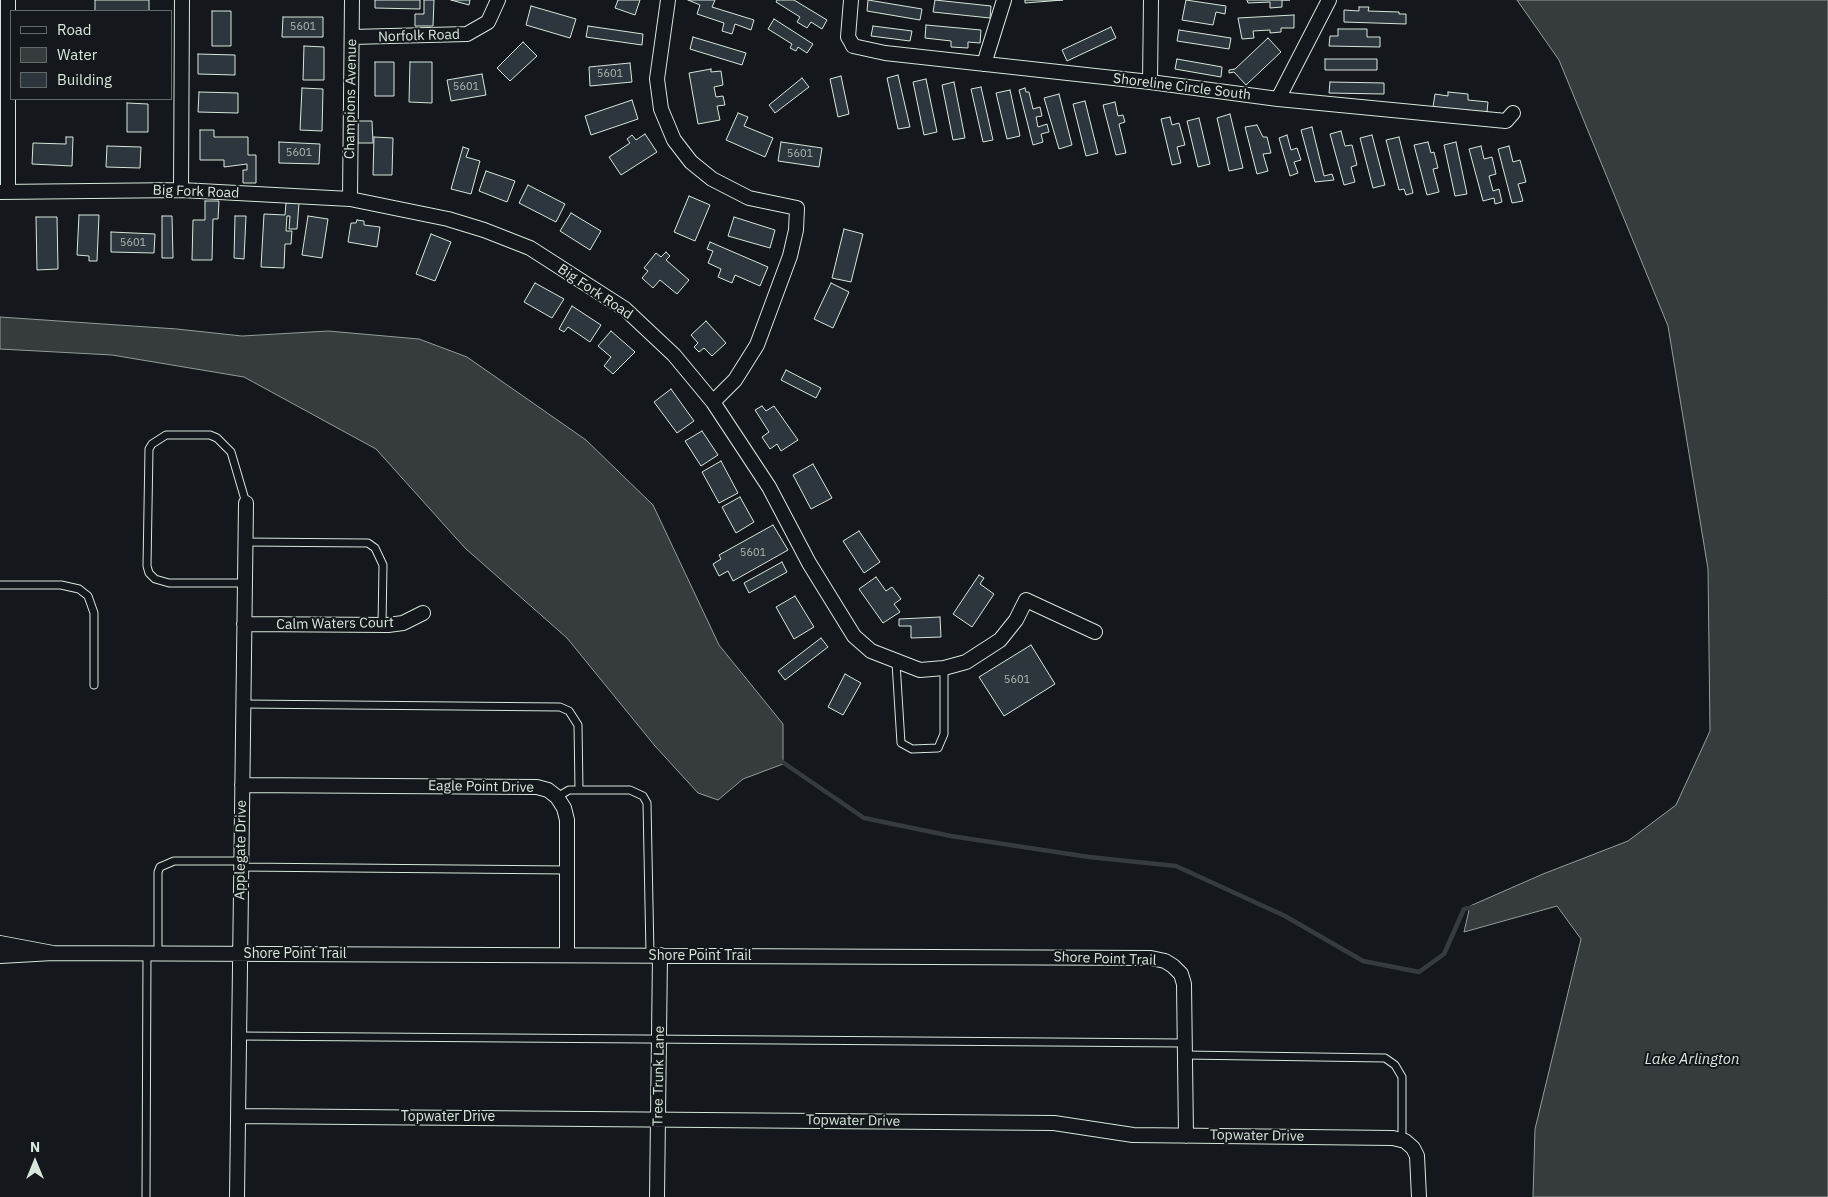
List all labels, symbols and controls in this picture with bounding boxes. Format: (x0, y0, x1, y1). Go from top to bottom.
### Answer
legend (10, 10, 172, 100)
text: Road (57, 20, 92, 39)
house number: 5601 (290, 20, 316, 34)
street label: Norfolk Road (378, 26, 460, 46)
street label: Champions Avenue (342, 39, 360, 159)
text: Water (57, 45, 97, 64)
house number: 5601 (597, 67, 623, 81)
text: Building (57, 70, 112, 89)
street label: Shoreline Circle South (1112, 70, 1252, 104)
house number: 5601 (453, 80, 479, 94)
house number: 5601 (286, 146, 312, 160)
house number: 5601 (787, 147, 813, 161)
street label: Big Fork Road (152, 182, 240, 202)
house number: 5601 (120, 236, 146, 250)
street label: Big Fork Road (554, 261, 636, 323)
house number: 5601 (740, 546, 766, 560)
street label: Calm Waters Court (276, 615, 394, 633)
house number: 5601 (1004, 673, 1030, 687)
street label: Eagle Point Drive (428, 778, 534, 796)
street label: Applegate Drive (232, 800, 250, 900)
street label: Shore Point Trail (244, 946, 346, 962)
street label: Shore Point Trail (649, 948, 751, 964)
street label: Shore Point Trail (1053, 949, 1157, 969)
street label: Tree Trunk Lane (650, 1026, 668, 1126)
water label: Lake Arlington (1645, 1051, 1739, 1069)
street label: Topwater Drive (401, 1109, 495, 1125)
street label: Topwater Drive (806, 1112, 900, 1130)
street label: Topwater Drive (1210, 1127, 1304, 1145)
north arrow (10, 1137, 60, 1187)
text: N (30, 1138, 40, 1156)

